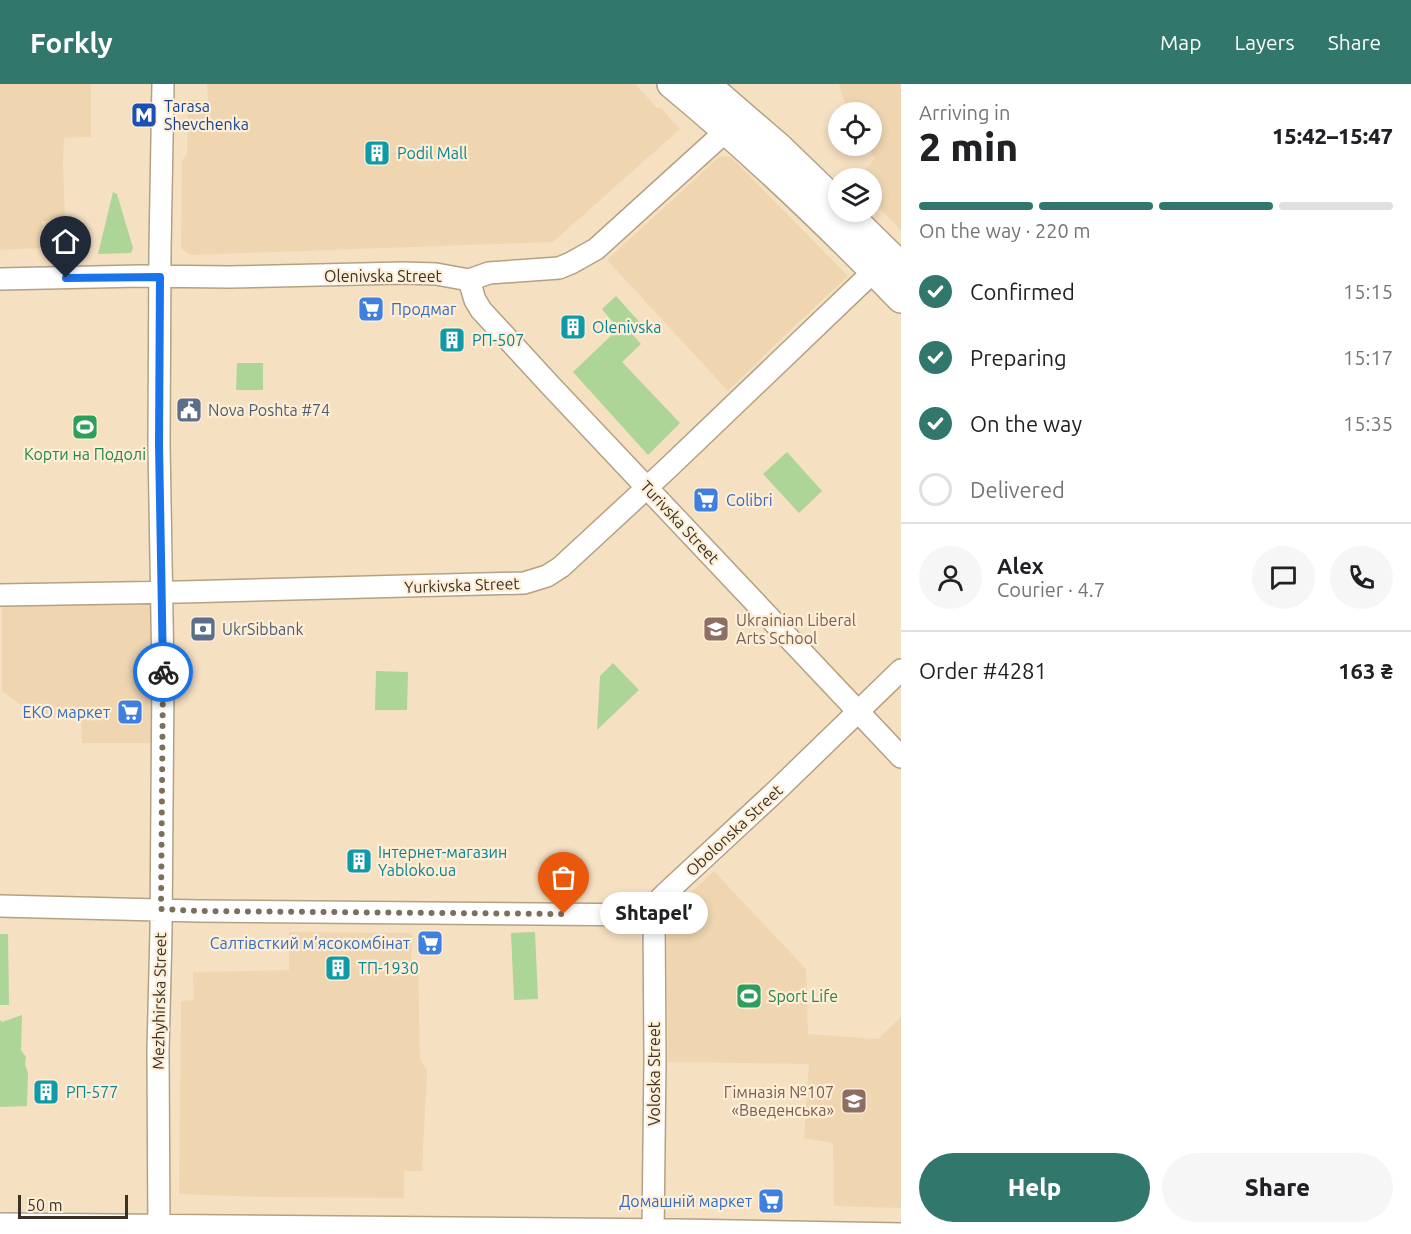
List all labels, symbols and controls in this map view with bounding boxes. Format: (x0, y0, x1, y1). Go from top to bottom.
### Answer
text: Forkly (30, 27, 113, 58)
text: Map (1160, 30, 1201, 54)
text: Layers (1234, 30, 1295, 54)
text: Share (1328, 30, 1381, 54)
place label: Tarasa Shevchenka (164, 97, 249, 133)
metro station icon: Tarasa Shevchenka (129, 100, 159, 130)
text: Arriving in (919, 101, 1010, 124)
map controls (828, 102, 882, 222)
button: locate (828, 102, 882, 156)
text: 15:42–15:47 (1272, 123, 1393, 148)
text: 2 min (919, 125, 1018, 168)
building icon: Podil Mall (362, 138, 392, 168)
place label: Podil Mall (397, 144, 467, 162)
button: layers (828, 168, 882, 222)
pin (40, 216, 91, 278)
text: On the way · 220 m (919, 219, 1091, 242)
icon: home (49, 225, 82, 258)
street label: Olenivska Street (324, 267, 443, 285)
icon: check (919, 275, 952, 308)
text: Confirmed (970, 279, 1075, 304)
text: 15:15 (1343, 280, 1393, 303)
supermarket icon: Продмаг (356, 294, 386, 324)
place label: Продмаг (391, 300, 457, 318)
building icon: Olenivska (558, 312, 588, 342)
place label: Olenivska (592, 318, 661, 336)
building icon: РП-507 (437, 325, 467, 355)
place label: РП-507 (472, 331, 524, 349)
icon: check (919, 341, 952, 374)
text: Preparing (970, 345, 1067, 370)
text: 15:17 (1343, 346, 1393, 369)
public building icon: Nova Poshta #74 (174, 395, 204, 425)
place label: Nova Poshta #74 (208, 401, 330, 419)
icon: check (919, 407, 952, 440)
text: On the way (970, 411, 1082, 436)
sports icon: Корти на Подолі (70, 412, 100, 442)
text: 15:35 (1343, 412, 1393, 435)
place label: Корти на Подолі (24, 445, 146, 463)
street label: Turivska Street (637, 477, 724, 568)
text: Delivered (970, 477, 1065, 502)
supermarket icon: Colibri (691, 485, 721, 515)
place label: Colibri (726, 491, 773, 509)
button: person (919, 546, 982, 609)
button: chat (1252, 546, 1315, 609)
button: phone (1330, 546, 1393, 609)
text: Alex (997, 553, 1044, 578)
street label: Yurkivska Street (404, 574, 521, 596)
text: Courier · 4.7 (997, 578, 1105, 601)
place label: Ukrainian Liberal Arts School (736, 611, 856, 647)
bank icon: UkrSibbank (188, 614, 218, 644)
school or university icon: Ukrainian Liberal Arts School (701, 614, 731, 644)
place label: UkrSibbank (222, 620, 304, 638)
courier (133, 642, 193, 702)
icon: bike (147, 656, 180, 689)
text: Order #4281 (919, 658, 1047, 683)
text: 163 ₴ (1338, 658, 1393, 683)
supermarket icon: ЕКО маркет (115, 697, 145, 727)
place label: ЕКО маркет (22, 703, 110, 721)
street label: Obolonska Street (682, 780, 787, 879)
place label: Інтернет-магазин Yabloko.ua (378, 843, 507, 879)
building icon: Інтернет-магазин Yabloko.ua (344, 846, 374, 876)
pin (538, 852, 589, 914)
icon: bag (547, 861, 580, 894)
callout: Shtapel’ (600, 893, 708, 935)
text: Shtapel’ (615, 901, 693, 924)
supermarket icon: Салтівсткий м’ясокомбінат (415, 928, 445, 958)
street label: Mezhyhirska Street (149, 931, 169, 1070)
place label: Салтівсткий м’ясокомбінат (210, 934, 410, 952)
building icon: ТП-1930 (323, 953, 353, 983)
place label: ТП-1930 (358, 959, 419, 977)
sports icon: Sport Life (734, 981, 764, 1011)
place label: Sport Life (768, 987, 838, 1005)
street label: Voloska Street (645, 1021, 663, 1126)
building icon: РП-577 (31, 1077, 61, 1107)
place label: РП-577 (66, 1083, 118, 1101)
place label: Гімназія №107 «Введенська» (724, 1083, 834, 1119)
school or university icon: Гімназія №107 «Введенська» (839, 1086, 869, 1116)
button: Help (919, 1153, 1150, 1222)
button: Share (1162, 1153, 1393, 1222)
supermarket icon: Домашній маркет (756, 1186, 786, 1216)
scale bar (18, 1192, 128, 1220)
place label: Домашній маркет (619, 1192, 752, 1210)
text: 50 m (27, 1196, 63, 1214)

